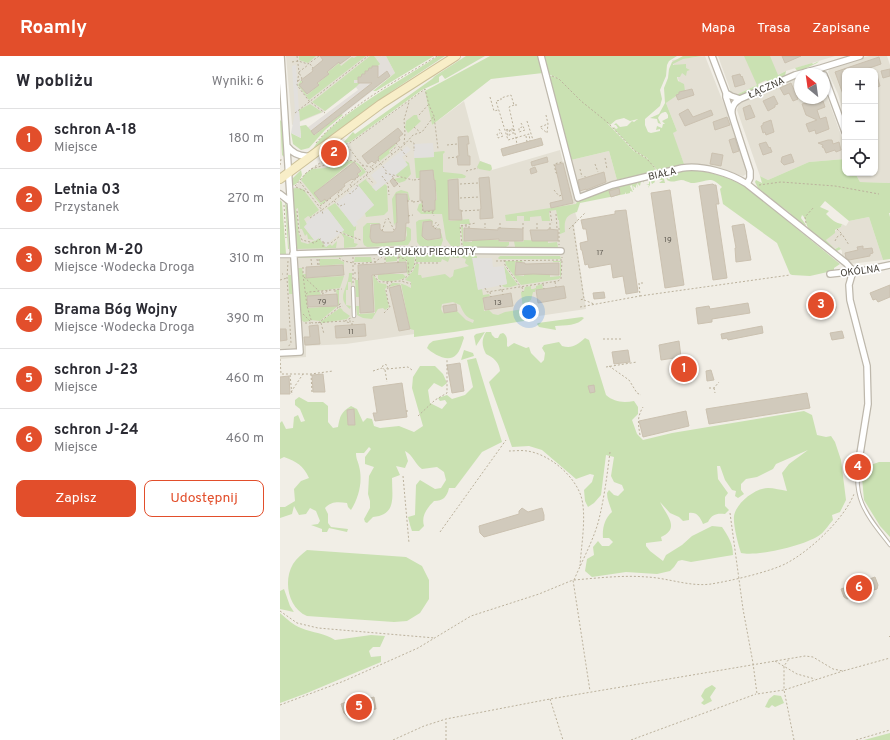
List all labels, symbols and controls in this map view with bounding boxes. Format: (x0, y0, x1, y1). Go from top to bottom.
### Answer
text: Roamly (20, 16, 87, 40)
text: Mapa (701, 20, 735, 37)
text: Trasa (757, 20, 790, 37)
text: Zapisane (812, 20, 870, 37)
north arrow (794, 68, 830, 104)
map controls (842, 68, 878, 176)
button: + (842, 68, 878, 104)
text: W pobliżu (16, 71, 93, 93)
text: Wyniki: 6 (212, 74, 264, 90)
street label: ŁĄCZNA (746, 75, 787, 102)
button: − (842, 104, 878, 140)
text: schron A-18 (54, 121, 137, 140)
text: 1 (26, 131, 32, 147)
text: 180 m (229, 131, 264, 147)
pin: 2 (321, 138, 347, 168)
text: Miejsce (54, 140, 98, 156)
button: locate (842, 140, 878, 176)
street label: BIAŁA (647, 165, 678, 184)
text: Letnia 03 (54, 181, 120, 200)
text: 2 (25, 191, 33, 207)
text: 270 m (227, 191, 264, 207)
text: Przystanek (54, 200, 119, 216)
house number: 19 (664, 235, 672, 245)
text: schron M-20 (54, 241, 143, 260)
street label: 63. PUŁKU PIECHOTY (378, 246, 477, 259)
house number: 17 (596, 248, 604, 258)
text: 3 (25, 251, 33, 267)
text: 310 m (229, 251, 264, 267)
text: Miejsce · Wodecka Droga (54, 260, 194, 276)
street label: OKÓLNA (840, 263, 881, 280)
pin: 3 (808, 290, 834, 320)
house number: 79 (318, 297, 327, 307)
house number: 13 (494, 298, 502, 308)
text: Brama Bóg Wojny (54, 301, 178, 320)
your location (519, 302, 539, 322)
text: 4 (25, 311, 33, 327)
text: 390 m (226, 311, 264, 327)
text: Miejsce · Wodecka Droga (54, 320, 194, 336)
house number: 11 (348, 327, 354, 337)
pin: 1 (671, 354, 697, 384)
text: schron J-23 (54, 361, 138, 380)
text: 5 (25, 371, 33, 387)
text: 460 m (226, 371, 264, 387)
text: Miejsce (54, 380, 98, 396)
text: schron J-24 (54, 421, 139, 440)
text: 6 (25, 431, 33, 447)
text: 460 m (226, 431, 264, 447)
text: Miejsce (54, 440, 98, 456)
pin: 4 (845, 452, 871, 482)
button: Zapisz (16, 480, 136, 517)
button: Udostępnij (144, 480, 264, 517)
pin: 6 (846, 573, 872, 603)
pin: 5 (346, 692, 372, 722)

